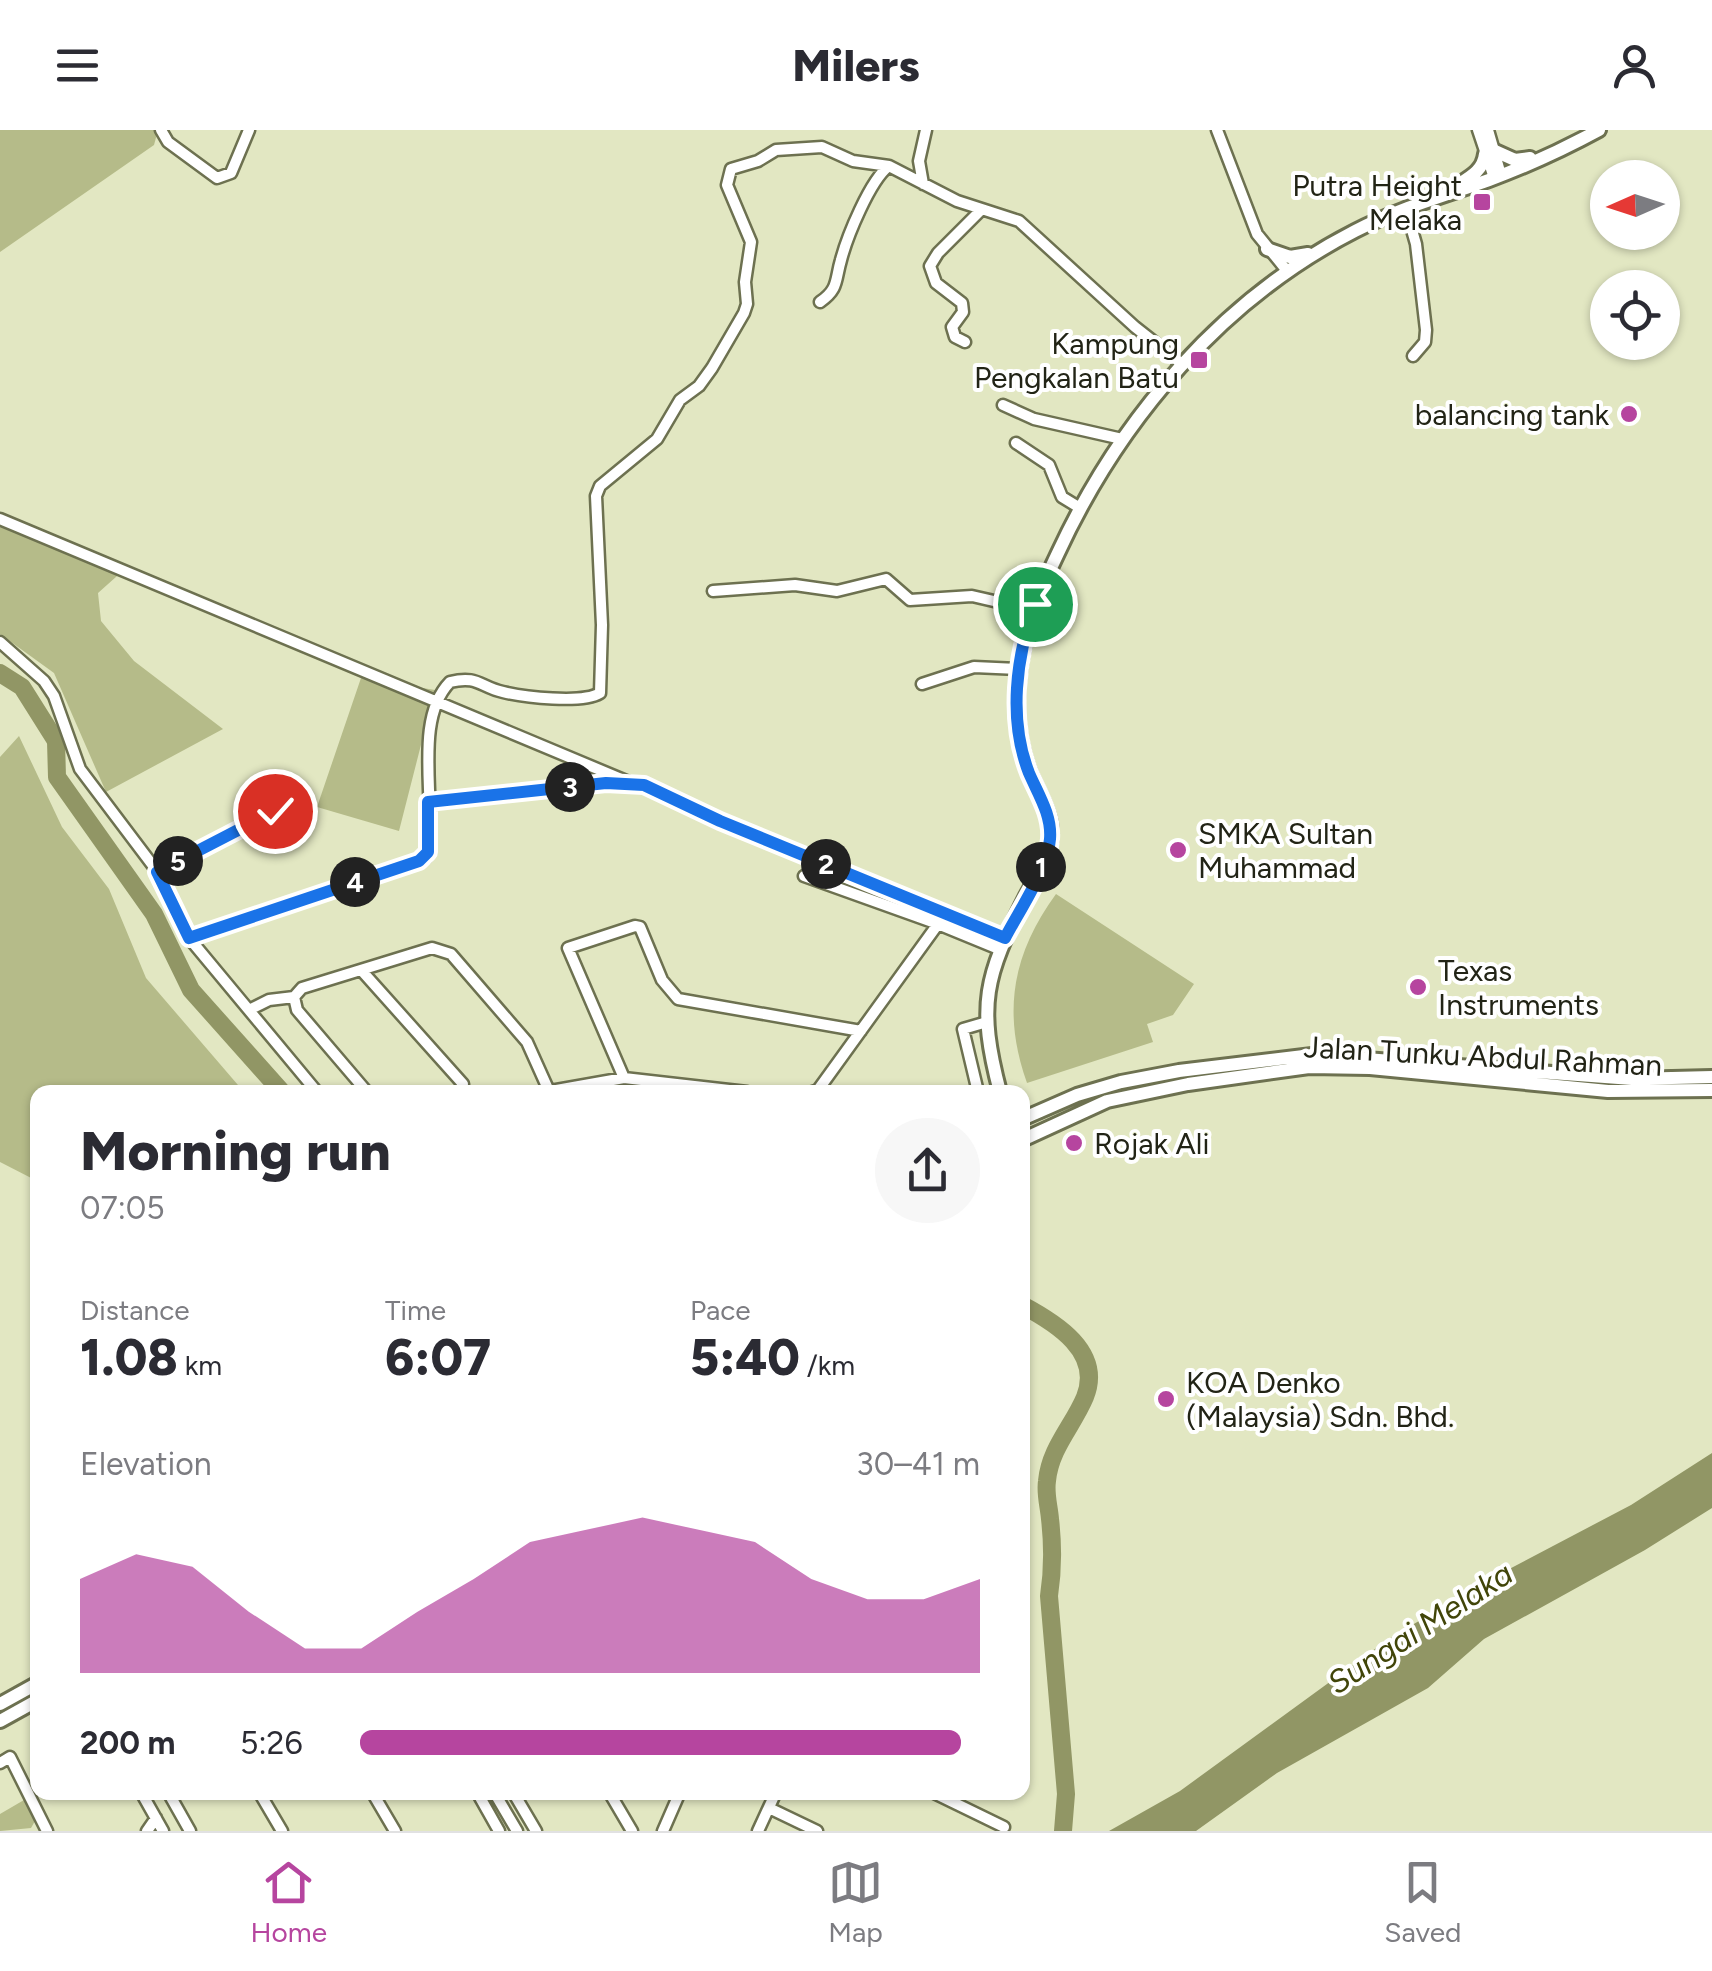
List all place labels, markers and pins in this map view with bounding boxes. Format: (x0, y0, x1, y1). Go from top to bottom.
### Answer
place label: Putra Height Melaka (1292, 167, 1462, 238)
marker: Putra Height Melaka (1471, 191, 1493, 213)
place label: Kampung Pengkalan Batu (974, 325, 1179, 396)
marker: Kampung Pengkalan Batu (1188, 349, 1210, 371)
place label: balancing tank (1415, 396, 1609, 433)
marker: balancing tank (1618, 403, 1640, 425)
pin (993, 562, 1078, 647)
pin: 3 (545, 762, 595, 812)
pin (233, 769, 318, 854)
place label: SMKA Sultan Muhammad (1198, 815, 1373, 886)
pin: 5 (153, 836, 203, 886)
pin: 2 (801, 839, 851, 889)
marker: SMKA Sultan Muhammad (1167, 839, 1189, 861)
pin: 1 (1016, 842, 1066, 892)
pin: 4 (330, 857, 380, 907)
place label: Texas Instruments (1438, 952, 1599, 1023)
marker: Texas Instruments (1407, 976, 1429, 998)
place label: Rojak Ali (1094, 1125, 1209, 1162)
marker: Rojak Ali (1063, 1132, 1085, 1154)
place label: KOA Denko (Malaysia) Sdn. Bhd. (1186, 1364, 1454, 1435)
marker: KOA Denko (Malaysia) Sdn. Bhd. (1155, 1388, 1177, 1410)

